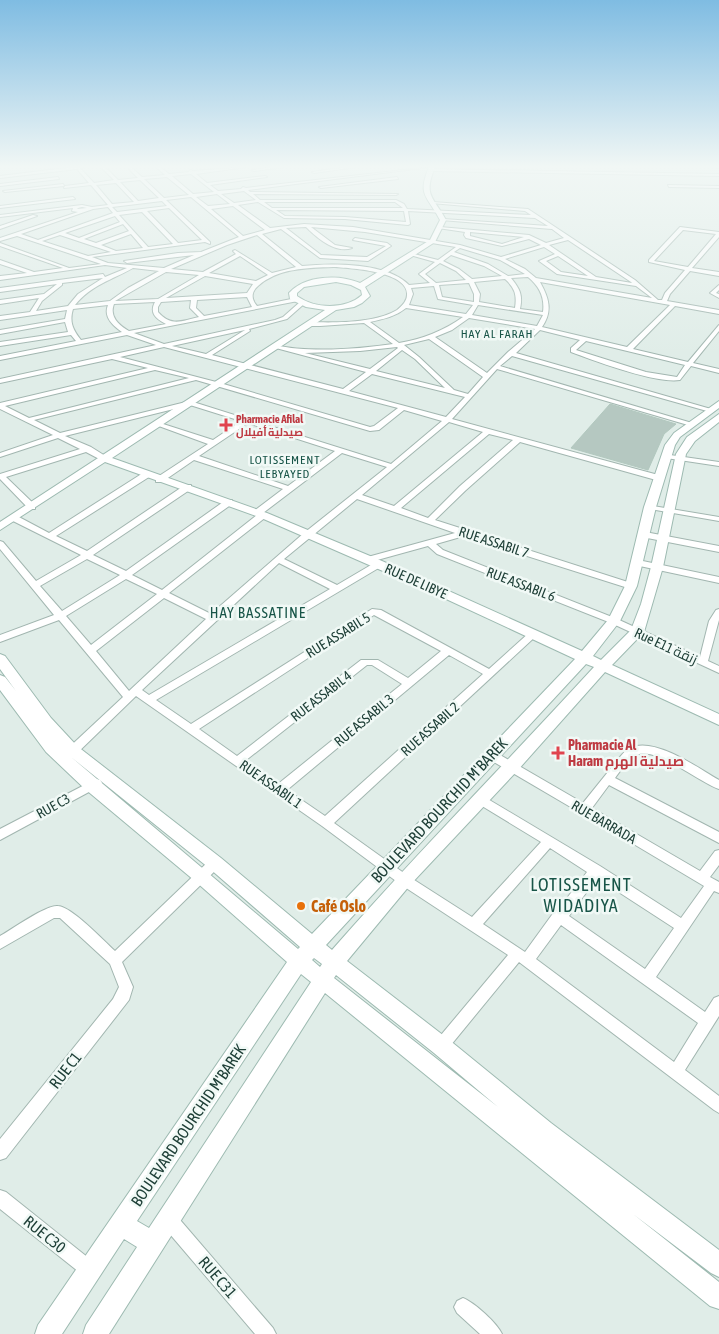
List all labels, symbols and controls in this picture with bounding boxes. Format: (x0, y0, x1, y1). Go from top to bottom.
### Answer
district label: HAY AL FARAH (461, 327, 533, 341)
place label: Pharmacie Afilal صيدلية أفيلال (236, 413, 304, 439)
marker: Pharmacie Afilal صيدلية أفيلال (220, 419, 232, 431)
district label: LOTISSEMENT LEBYAYED (249, 453, 321, 481)
street label: RUE ASSABIL 7 (457, 523, 531, 561)
street label: RUE DE LIBYE (382, 560, 450, 602)
street label: RUE ASSABIL 6 (484, 563, 558, 605)
district label: HAY BASSATINE (210, 604, 306, 621)
street label: RUE ASSABIL 5 (303, 609, 373, 661)
street label: Rue E11 زنقة (632, 624, 700, 668)
street label: RUE ASSABIL 4 (287, 667, 355, 725)
street label: RUE ASSABIL 3 (331, 690, 397, 750)
street label: RUE ASSABIL 2 (398, 699, 462, 759)
street label: BOULEVARD BOURCHID M'BAREK (367, 734, 511, 886)
place label: Pharmacie Al Haram صيدلية الهرم (568, 737, 684, 771)
marker: Pharmacie Al Haram صيدلية الهرم (552, 747, 564, 759)
street label: RUE ASSABIL 1 (237, 757, 305, 811)
street label: RUE C3 (33, 790, 73, 822)
street label: RUE BARRADA (569, 797, 639, 847)
district label: LOTISSEMENT WIDADIYA (530, 874, 632, 916)
place label: Café Oslo (311, 897, 367, 915)
marker: Café Oslo (295, 900, 307, 912)
street label: BOULEVARD BOURCHID M'BAREK (127, 1041, 249, 1209)
street label: RUE C1 (45, 1048, 85, 1092)
street label: RUE C30 (20, 1212, 70, 1256)
street label: RUE C31 (195, 1253, 241, 1301)

